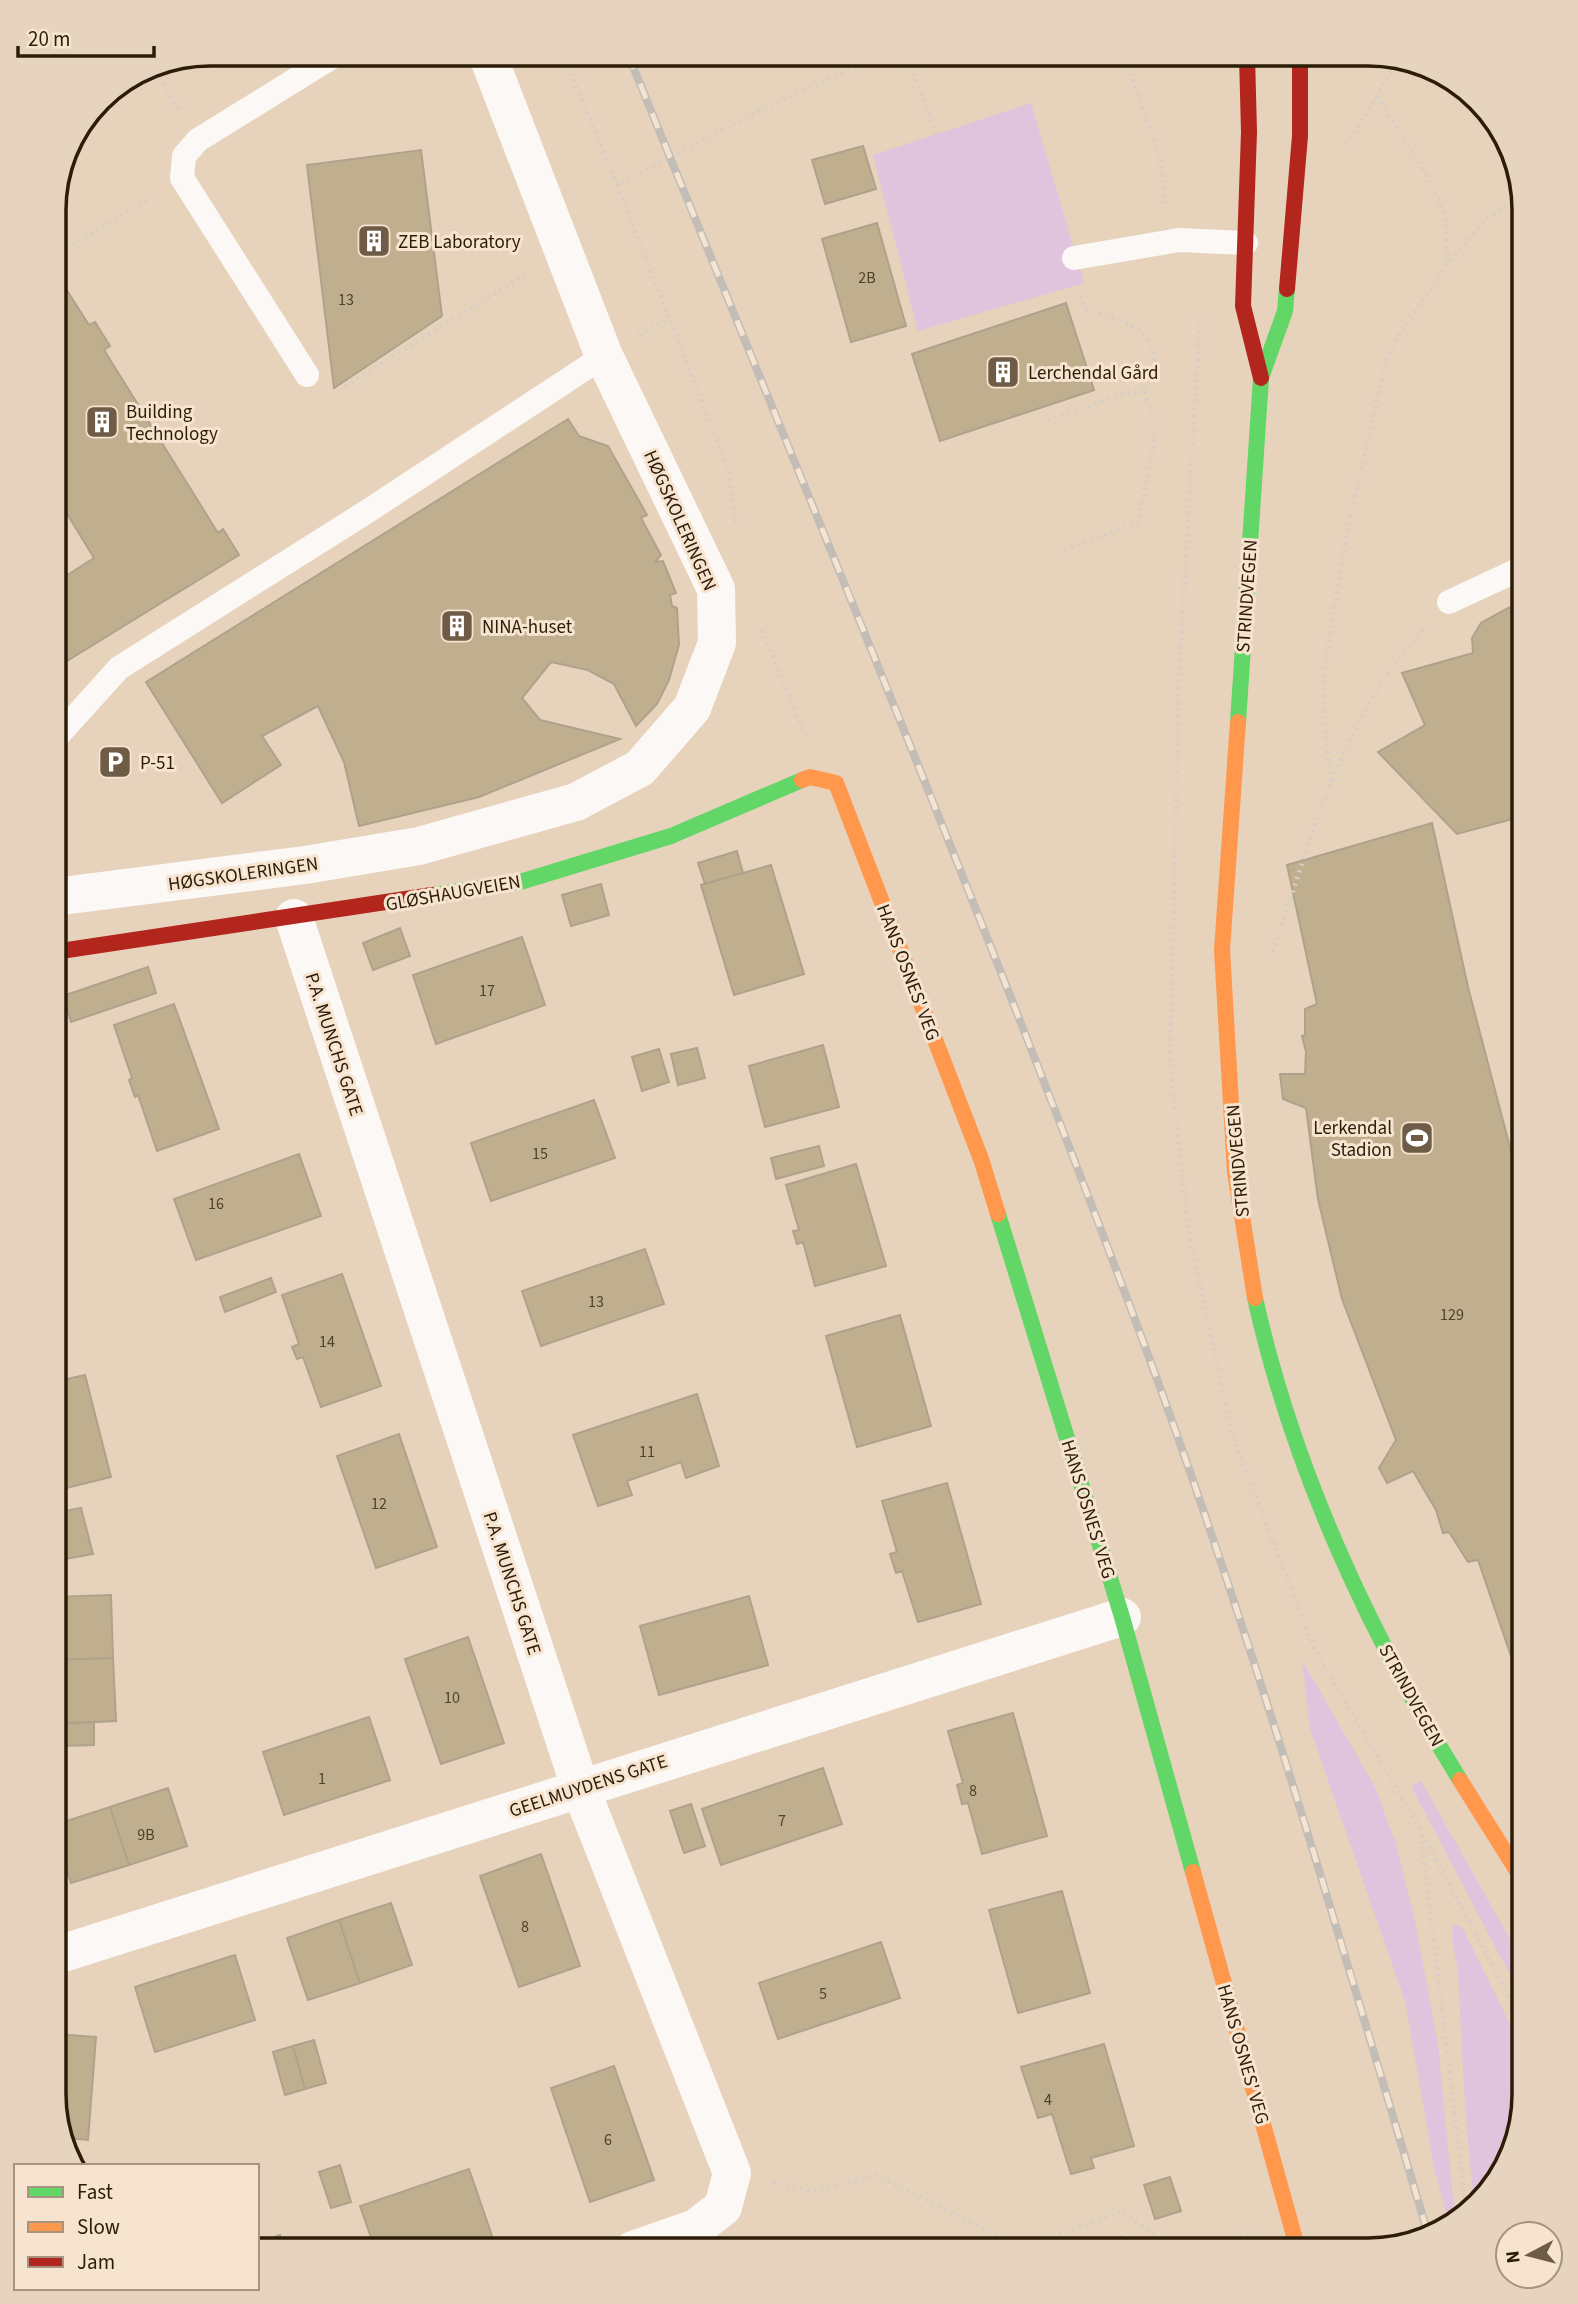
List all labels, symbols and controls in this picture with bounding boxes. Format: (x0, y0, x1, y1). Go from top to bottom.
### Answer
scale bar (18, 14, 154, 58)
text: 20 m (28, 24, 70, 54)
building icon: ZEB Laboratory (355, 222, 393, 260)
place label: ZEB Laboratory (398, 229, 521, 256)
house number: 2B (858, 267, 876, 289)
house number: 13 (338, 289, 354, 311)
building icon: Lerchendal Gård (984, 353, 1022, 391)
place label: Lerchendal Gård (1028, 360, 1159, 387)
place label: Building Technology (126, 399, 218, 448)
building icon: Building Technology (83, 403, 121, 441)
street label: HØGSKOLERINGEN (636, 446, 723, 595)
street label: STRINDVEGEN (1230, 539, 1265, 654)
building icon: NINA-huset (438, 607, 476, 645)
place label: NINA-huset (482, 614, 573, 641)
parking icon: P-51 (96, 743, 134, 781)
place label: P-51 (140, 750, 175, 777)
street label: HØGSKOLERINGEN (166, 851, 320, 898)
street label: GLØSHAUGVEIEN (384, 868, 523, 919)
street label: HANS OSNES' VEG (869, 900, 946, 1045)
street label: P.A. MUNCHS GATE (298, 969, 369, 1119)
house number: 17 (479, 980, 495, 1002)
street label: STRINDVEGEN (1220, 1103, 1257, 1219)
place label: Lerkendal Stadion (1313, 1115, 1392, 1164)
sports icon: Lerkendal Stadion (1398, 1119, 1436, 1157)
house number: 15 (532, 1143, 548, 1165)
house number: 16 (208, 1193, 224, 1215)
house number: 13 (588, 1291, 604, 1313)
house number: 129 (1440, 1304, 1464, 1326)
house number: 14 (319, 1331, 335, 1353)
street label: HANS OSNES' VEG (1054, 1437, 1122, 1582)
house number: 11 (639, 1441, 655, 1463)
house number: 12 (371, 1493, 387, 1515)
street label: P.A. MUNCHS GATE (476, 1508, 547, 1658)
street label: STRINDVEGEN (1371, 1640, 1450, 1752)
house number: 10 (444, 1687, 460, 1709)
street label: GEELMUYDENS GATE (506, 1748, 671, 1825)
house number: 1 (318, 1768, 326, 1790)
house number: 8 (969, 1780, 977, 1802)
house number: 7 (778, 1810, 786, 1832)
house number: 9B (137, 1824, 155, 1846)
house number: 8 (521, 1916, 529, 1938)
street label: HANS OSNES' VEG (1210, 1981, 1275, 2127)
house number: 5 (819, 1983, 827, 2005)
house number: 4 (1044, 2089, 1052, 2111)
house number: 6 (604, 2129, 612, 2151)
legend (14, 2164, 259, 2290)
text: Fast (77, 2177, 113, 2207)
text: Slow (77, 2212, 120, 2242)
north arrow (1494, 2220, 1564, 2290)
text: Jam (77, 2247, 115, 2277)
text: N (1499, 2249, 1528, 2265)

